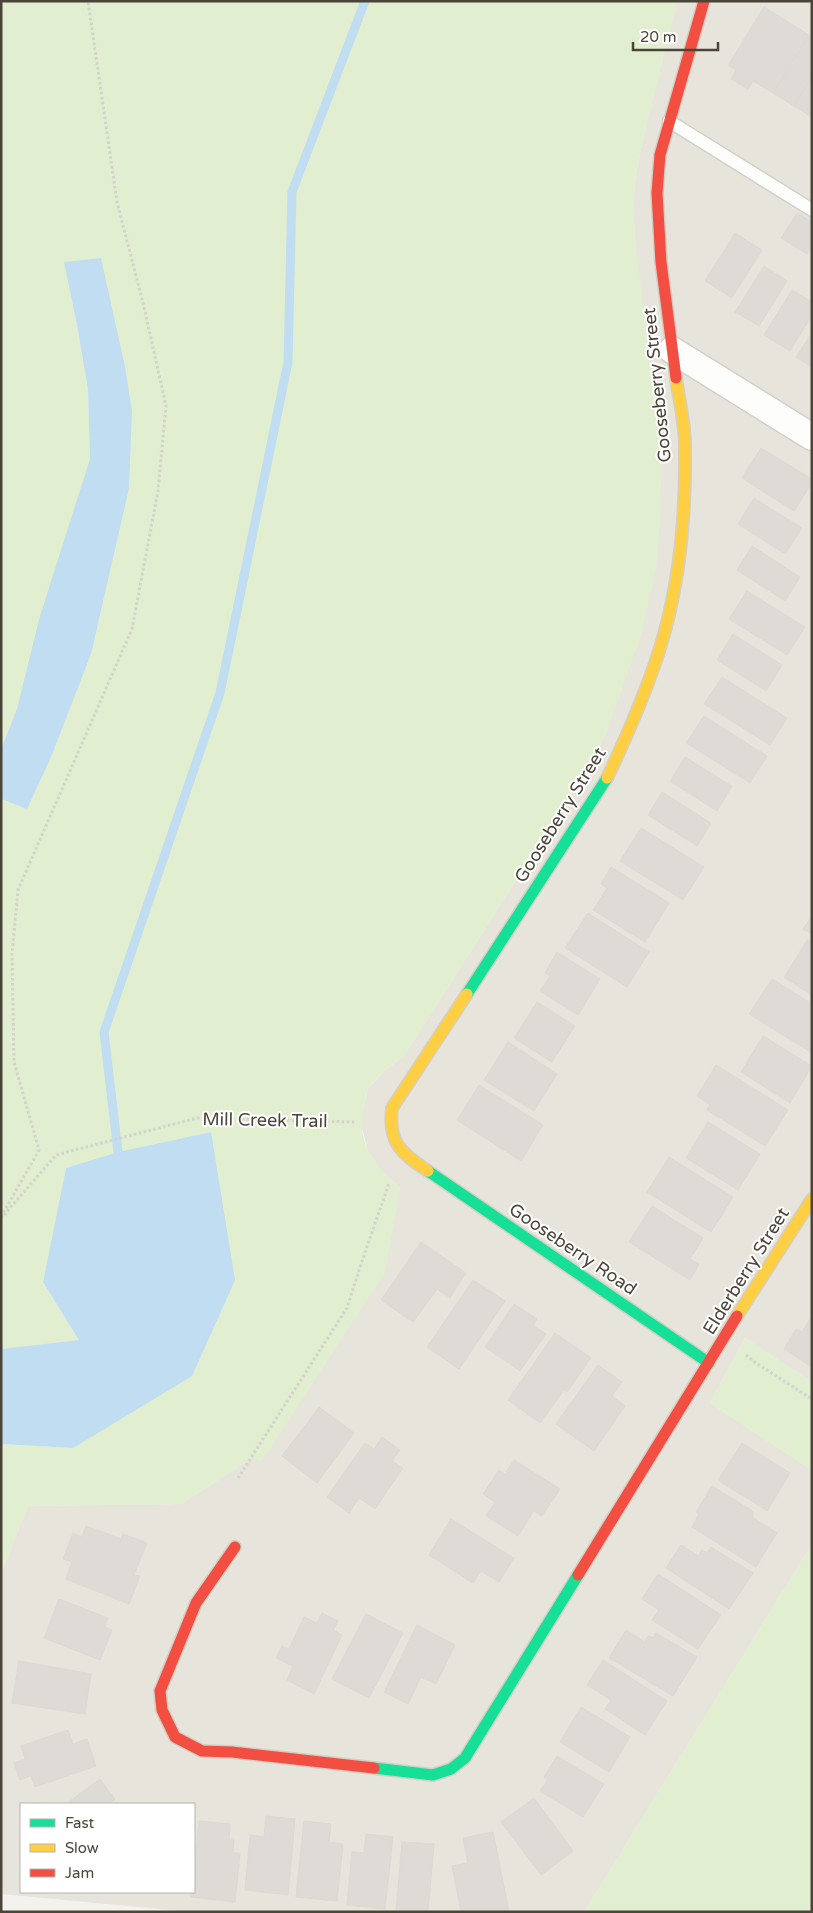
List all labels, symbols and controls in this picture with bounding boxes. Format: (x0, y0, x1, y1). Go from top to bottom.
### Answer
scale bar (633, 20, 718, 52)
text: 20 m (640, 28, 677, 46)
street label: Gooseberry Street (638, 306, 676, 463)
street label: Gooseberry Street (509, 743, 611, 887)
street label: Mill Creek Trail (202, 1108, 328, 1132)
street label: Gooseberry Road (505, 1198, 641, 1300)
street label: Elderberry Street (698, 1203, 794, 1339)
legend (20, 1803, 195, 1893)
text: Fast (65, 1814, 95, 1832)
text: Slow (65, 1839, 99, 1857)
text: Jam (65, 1864, 94, 1882)

